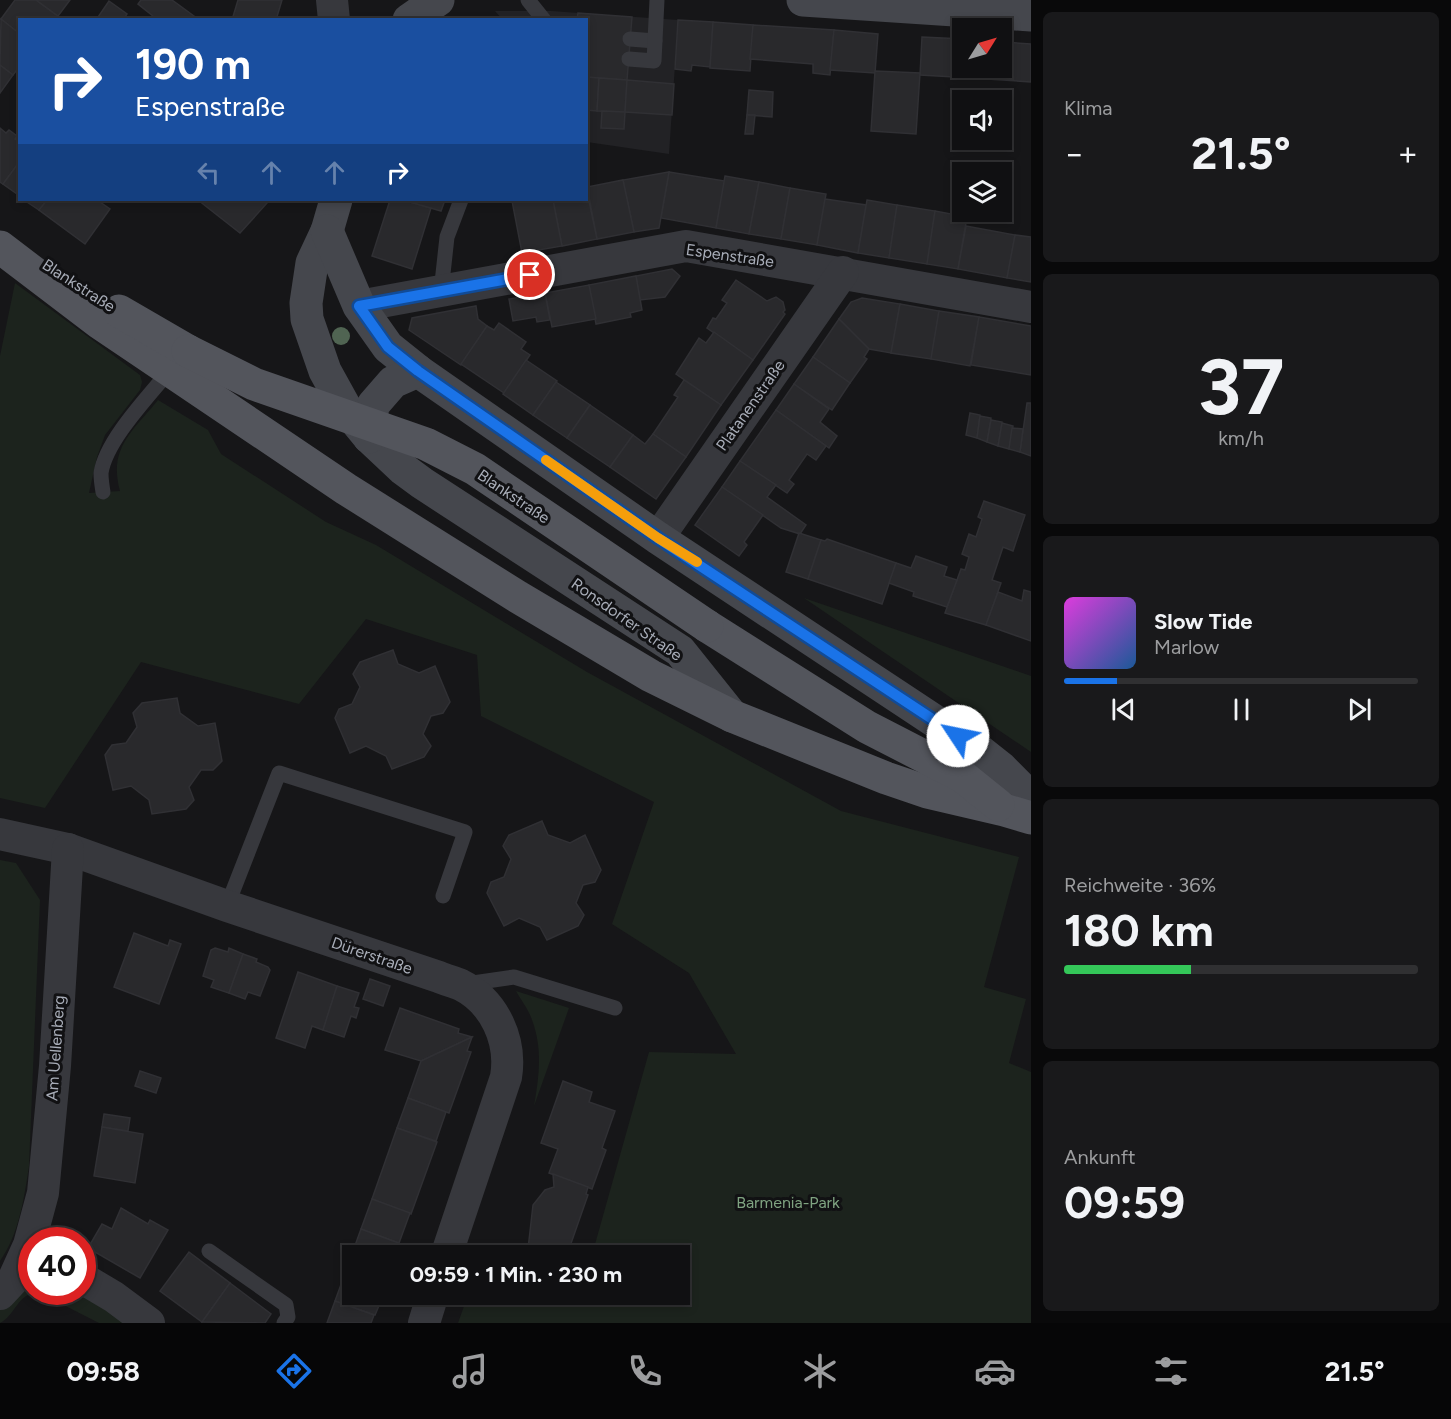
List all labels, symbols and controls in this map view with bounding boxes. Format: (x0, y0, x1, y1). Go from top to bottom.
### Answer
north arrow (952, 18, 1012, 78)
map controls (952, 18, 1012, 222)
text: 190 m (135, 39, 251, 90)
icon: right (36, 42, 114, 120)
text: Espenstraße (135, 90, 285, 123)
button: sound (952, 90, 1012, 150)
text: Klima (1064, 96, 1112, 120)
text: 21.5° (1191, 126, 1291, 180)
text: − (1064, 134, 1085, 173)
text: + (1397, 134, 1418, 173)
icon: left (192, 156, 225, 189)
icon: ahead (255, 156, 288, 189)
icon: ahead (318, 156, 351, 189)
icon: right (381, 156, 414, 189)
button: layers (952, 162, 1012, 222)
street label: Espenstraße (685, 240, 776, 271)
pin (504, 249, 555, 300)
street label: Blankstraße (39, 255, 119, 316)
icon: arrive (513, 258, 546, 291)
text: 37 (1198, 340, 1284, 434)
street label: Platanenstraße (712, 356, 789, 454)
text: km/h (1218, 426, 1264, 450)
street label: Blankstraße (474, 465, 554, 528)
street label: Ronsdorfer Straße (568, 574, 686, 665)
text: Slow Tide (1154, 608, 1253, 635)
text: Marlow (1154, 635, 1219, 659)
icon: previous (1107, 693, 1140, 726)
icon: pause (1225, 693, 1258, 726)
icon: next (1343, 693, 1376, 726)
position arrow (926, 704, 990, 768)
text: Reichweite · 36% (1064, 873, 1216, 897)
text: 180 km (1064, 903, 1214, 957)
street label: Dürerstraße (329, 933, 415, 978)
street label: Am Uellenberg (42, 994, 69, 1102)
text: Ankunft (1064, 1145, 1136, 1169)
text: 09:59 (1064, 1175, 1185, 1229)
park label: Barmenia-Park (736, 1193, 840, 1212)
speed limit sign: 40 (18, 1227, 96, 1305)
text: 09:59 · 1 Min. · 230 m (410, 1261, 622, 1288)
icon: directions (273, 1350, 315, 1392)
icon: music (449, 1350, 491, 1392)
icon: phone (624, 1350, 666, 1392)
icon: climate (799, 1350, 841, 1392)
icon: car (974, 1350, 1016, 1392)
icon: filters (1150, 1350, 1192, 1392)
text: 09:58 (67, 1355, 140, 1388)
text: 21.5° (1325, 1355, 1384, 1388)

